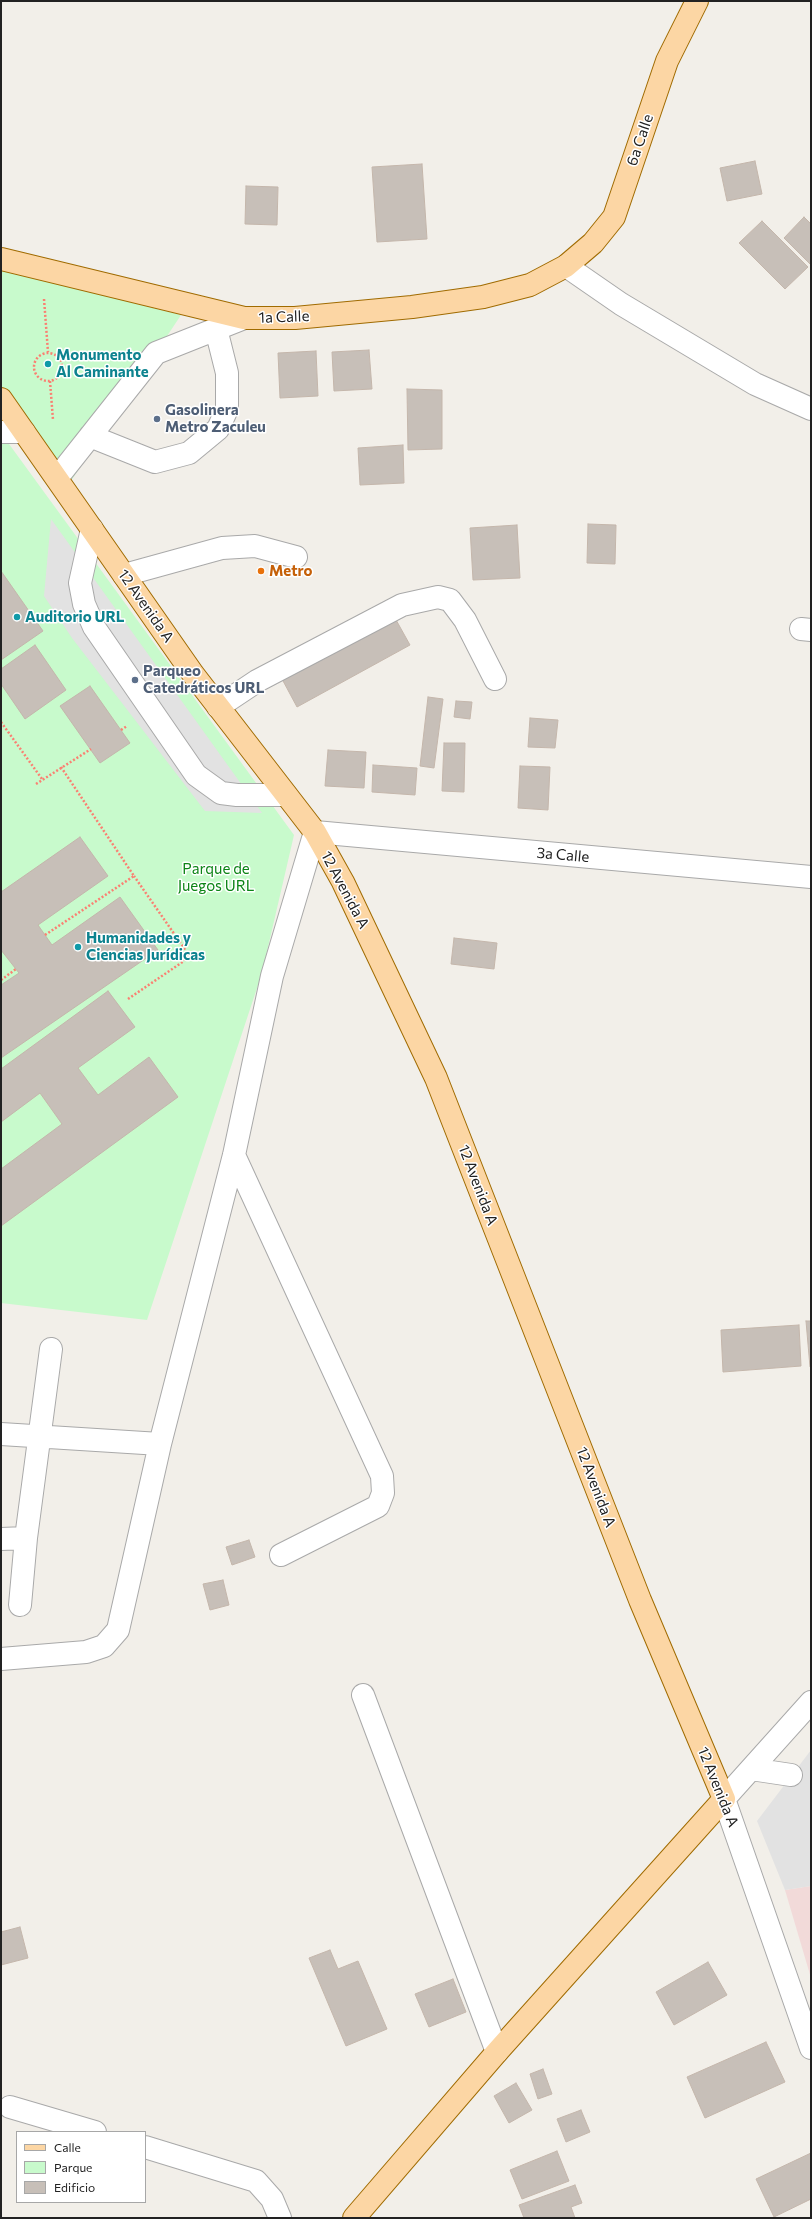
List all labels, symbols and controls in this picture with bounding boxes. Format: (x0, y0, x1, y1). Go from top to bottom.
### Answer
street label: 6a Calle (623, 112, 657, 168)
street label: 1a Calle (258, 307, 310, 327)
place label: Monumento Al Caminante (56, 346, 149, 381)
marker: Monumento Al Caminante (43, 359, 53, 369)
place label: Gasolinera Metro Zaculeu (165, 401, 266, 436)
marker: Gasolinera Metro Zaculeu (152, 414, 162, 424)
place label: Metro (269, 562, 312, 580)
street label: 12 Avenida A (114, 566, 178, 646)
marker: Metro (256, 566, 266, 576)
place label: Auditorio URL (25, 608, 125, 626)
marker: Auditorio URL (12, 612, 22, 622)
place label: Parqueo Catedráticos URL (143, 662, 264, 697)
marker: Parqueo Catedráticos URL (130, 675, 140, 685)
street label: 3a Calle (536, 844, 590, 866)
street label: 12 Avenida A (317, 848, 373, 932)
park label: Parque de Juegos URL (178, 860, 254, 895)
place label: Humanidades y Ciencias Jurídicas (86, 929, 205, 964)
marker: Humanidades y Ciencias Jurídicas (73, 942, 83, 952)
street label: 12 Avenida A (454, 1142, 502, 1228)
street label: 12 Avenida A (572, 1444, 620, 1530)
street label: 12 Avenida A (694, 1744, 742, 1830)
legend (16, 2131, 146, 2203)
text: Calle (54, 2140, 81, 2154)
text: Parque (54, 2160, 92, 2174)
text: Edificio (54, 2180, 95, 2194)

